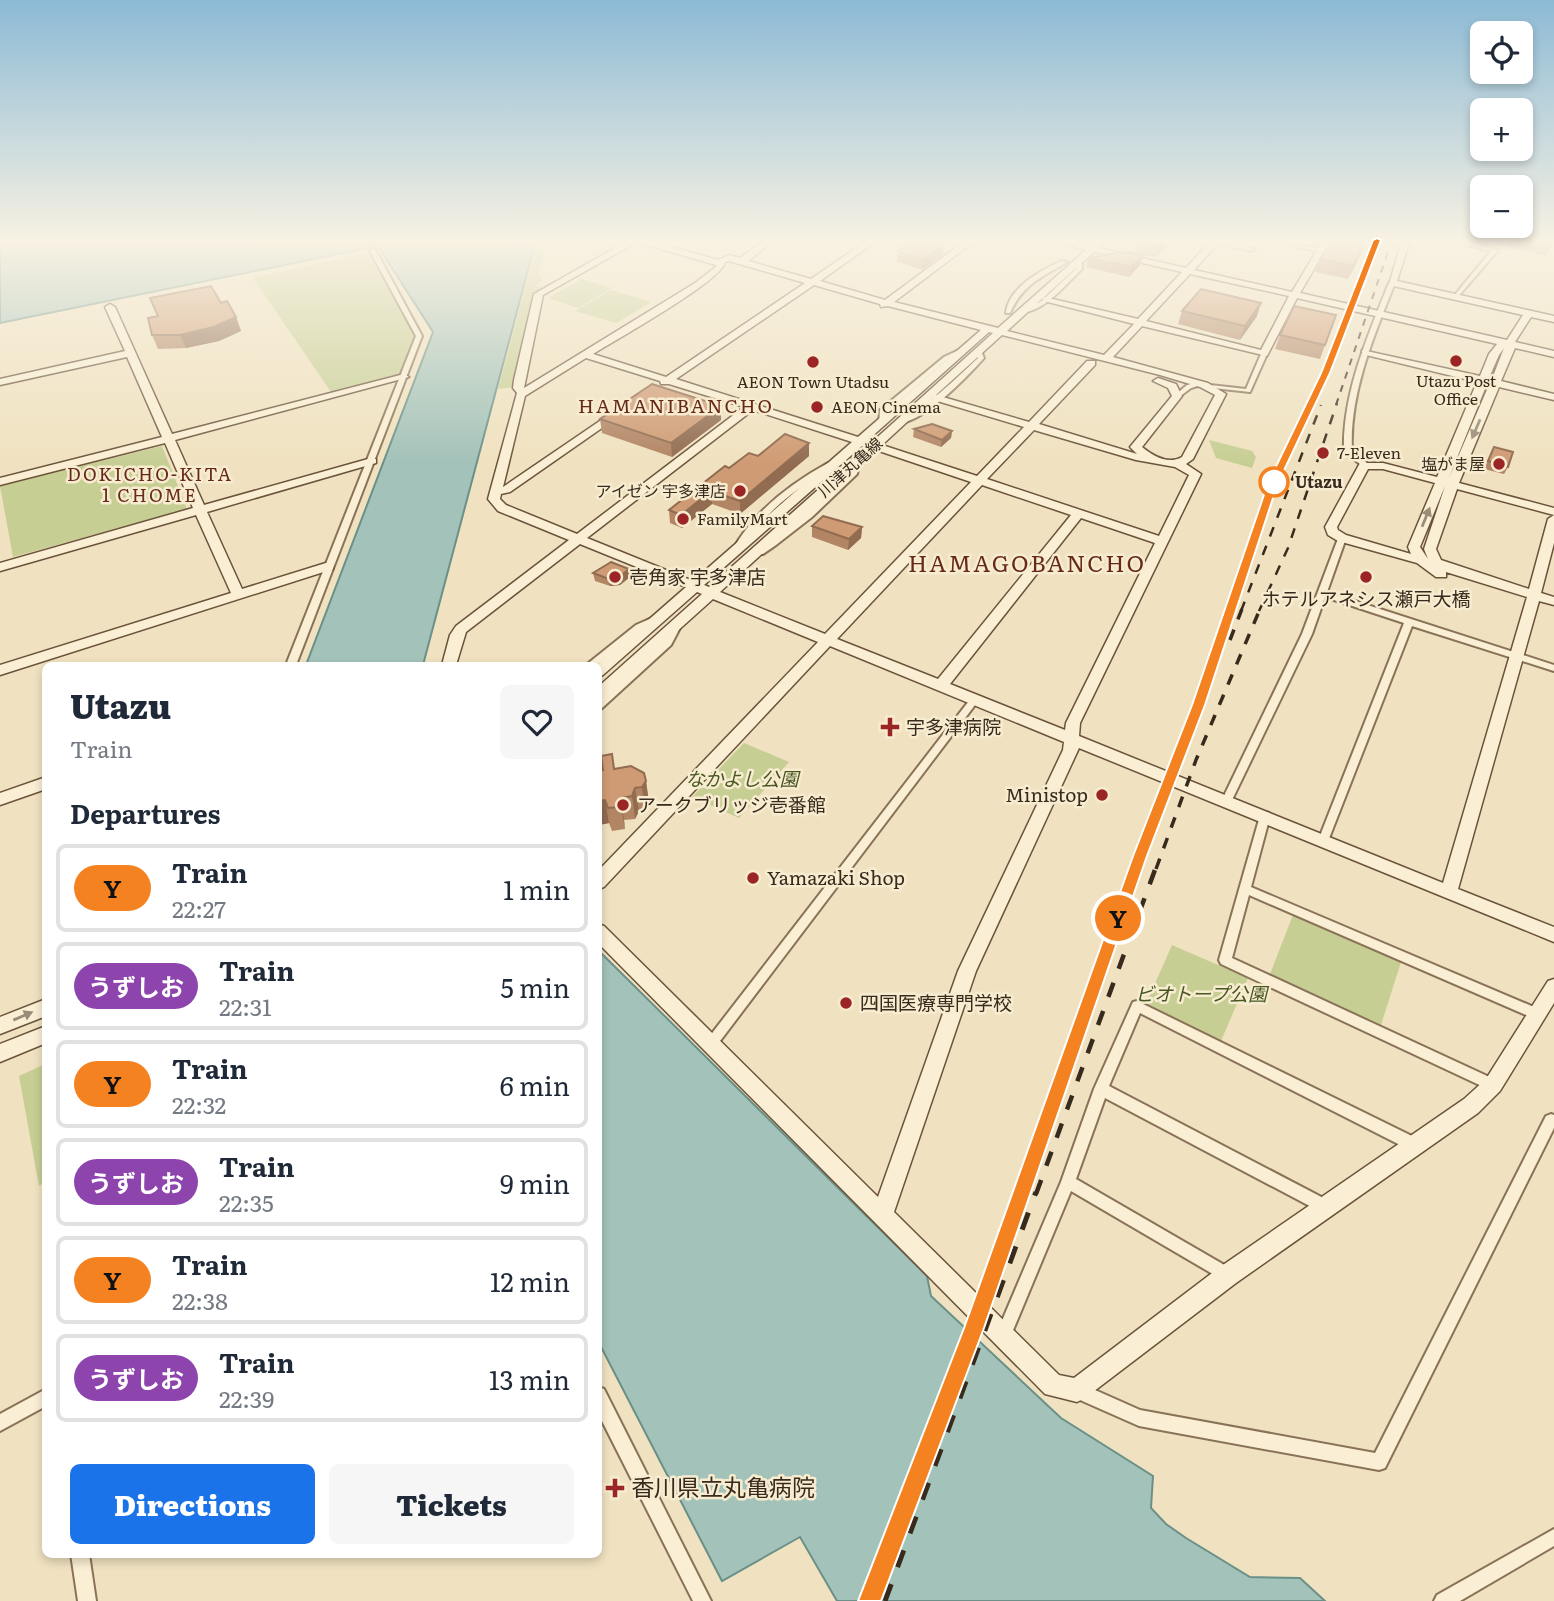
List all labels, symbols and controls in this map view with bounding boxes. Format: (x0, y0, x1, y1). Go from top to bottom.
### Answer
map controls (1470, 21, 1533, 238)
button: locate (1470, 21, 1533, 84)
button: + (1470, 98, 1533, 161)
button: − (1470, 175, 1533, 238)
marker: Utazu Post Office (1448, 353, 1464, 369)
marker: AEON Town Utadsu (805, 354, 821, 370)
place label: Utazu Post Office (1416, 368, 1497, 410)
place label: AEON Town Utadsu (737, 369, 889, 393)
district label: HAMANIBANCHO (578, 391, 774, 419)
place label: AEON Cinema (831, 394, 941, 418)
marker: AEON Cinema (809, 399, 825, 415)
one-way arrow (1471, 419, 1482, 440)
street label: 川津丸亀線 (812, 431, 887, 502)
place label: 7-Eleven (1337, 440, 1401, 464)
marker: 7-Eleven (1315, 445, 1331, 461)
place label: 塩がま屋 (1421, 451, 1485, 475)
marker: 塩がま屋 (1491, 456, 1507, 472)
district label: DOKICHO-KITA 1 CHOME (67, 460, 233, 508)
marker: Utazu (1259, 467, 1289, 497)
place label: Utazu (1295, 469, 1343, 493)
place label: アイゼン 宇多津店 (596, 478, 726, 502)
marker: アイゼン 宇多津店 (732, 483, 748, 499)
place label: FamilyMart (697, 506, 788, 530)
one-way arrow (1421, 506, 1432, 527)
marker: FamilyMart (675, 511, 691, 527)
district label: HAMAGOBANCHO (908, 545, 1146, 579)
place label: 壱角家 宇多津店 (629, 562, 766, 590)
marker: 壱角家 宇多津店 (607, 569, 623, 585)
marker: ホテルアネシス瀬戸大橋 (1358, 569, 1374, 585)
place label: ホテルアネシス瀬戸大橋 (1261, 584, 1471, 612)
text: Utazu (70, 680, 171, 729)
button: heart (500, 685, 574, 759)
place label: 宇多津病院 (906, 712, 1001, 740)
marker: 宇多津病院 (880, 717, 900, 737)
text: Train (70, 731, 133, 765)
park label: なかよし公園 (685, 764, 802, 792)
place label: Ministop (1005, 780, 1088, 808)
marker: Ministop (1094, 787, 1110, 803)
place label: アークブリッジ壱番館 (637, 790, 826, 818)
text: Departures (70, 793, 221, 832)
marker: アークブリッジ壱番館 (615, 797, 631, 813)
text: Train (172, 852, 248, 891)
place label: Yamazaki Shop (767, 863, 905, 891)
text: 1 min (503, 869, 570, 908)
text: Y (104, 870, 121, 905)
marker: Yamazaki Shop (745, 870, 761, 886)
text: 22:27 (172, 891, 226, 925)
line badge: Y (1095, 895, 1141, 941)
text: Y (1109, 900, 1127, 935)
text: Train (219, 950, 295, 989)
text: 5 min (501, 967, 570, 1006)
text: うずしお (88, 968, 184, 1003)
park label: ビオトープ公園 (1135, 979, 1270, 1007)
place label: 四国医療専門学校 (860, 988, 1012, 1016)
text: 22:31 (219, 989, 272, 1023)
marker: 四国医療専門学校 (838, 995, 854, 1011)
one-way arrow (12, 1011, 33, 1022)
text: Train (172, 1048, 248, 1087)
text: 6 min (500, 1065, 570, 1104)
text: Y (104, 1066, 121, 1101)
text: 22:32 (172, 1087, 226, 1121)
text: Train (219, 1146, 295, 1185)
text: 9 min (500, 1163, 570, 1202)
text: うずしお (88, 1164, 184, 1199)
text: 22:35 (219, 1185, 274, 1219)
text: Train (172, 1244, 248, 1283)
text: 12 min (490, 1261, 570, 1300)
text: Y (104, 1262, 121, 1297)
text: 22:38 (172, 1283, 228, 1317)
text: Train (219, 1342, 295, 1381)
text: 13 min (489, 1359, 570, 1398)
text: うずしお (88, 1360, 184, 1395)
text: 22:39 (219, 1381, 274, 1415)
button: Directions (70, 1464, 315, 1544)
button: Tickets (329, 1464, 574, 1544)
place label: 香川県立丸亀病院 (631, 1469, 815, 1503)
marker: 香川県立丸亀病院 (605, 1478, 625, 1498)

